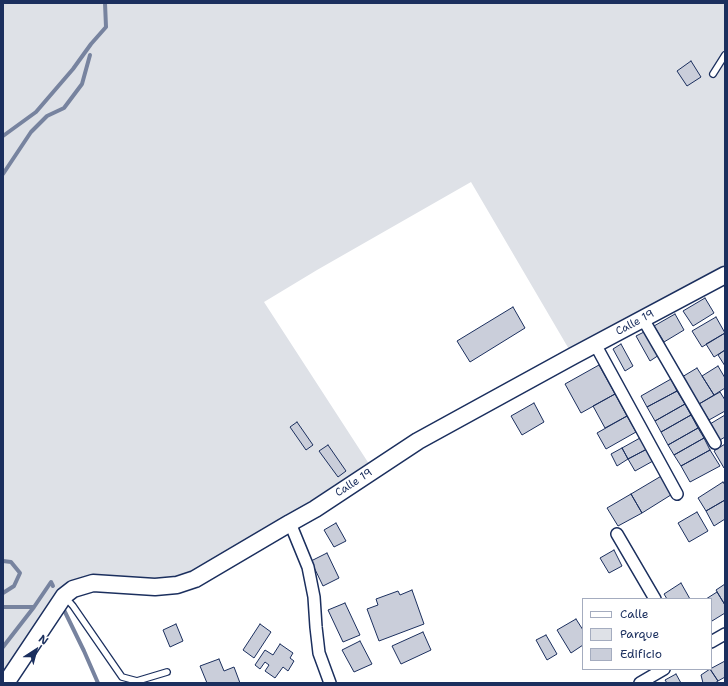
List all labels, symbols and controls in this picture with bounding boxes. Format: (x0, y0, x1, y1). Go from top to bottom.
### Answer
street label: Calle 19 (613, 307, 657, 339)
street label: Calle 19 (333, 466, 375, 500)
legend (582, 598, 712, 670)
text: Calle (620, 606, 649, 622)
text: Parque (620, 626, 659, 642)
north arrow (16, 630, 56, 670)
text: N (35, 631, 51, 649)
text: Edificio (620, 646, 662, 662)

